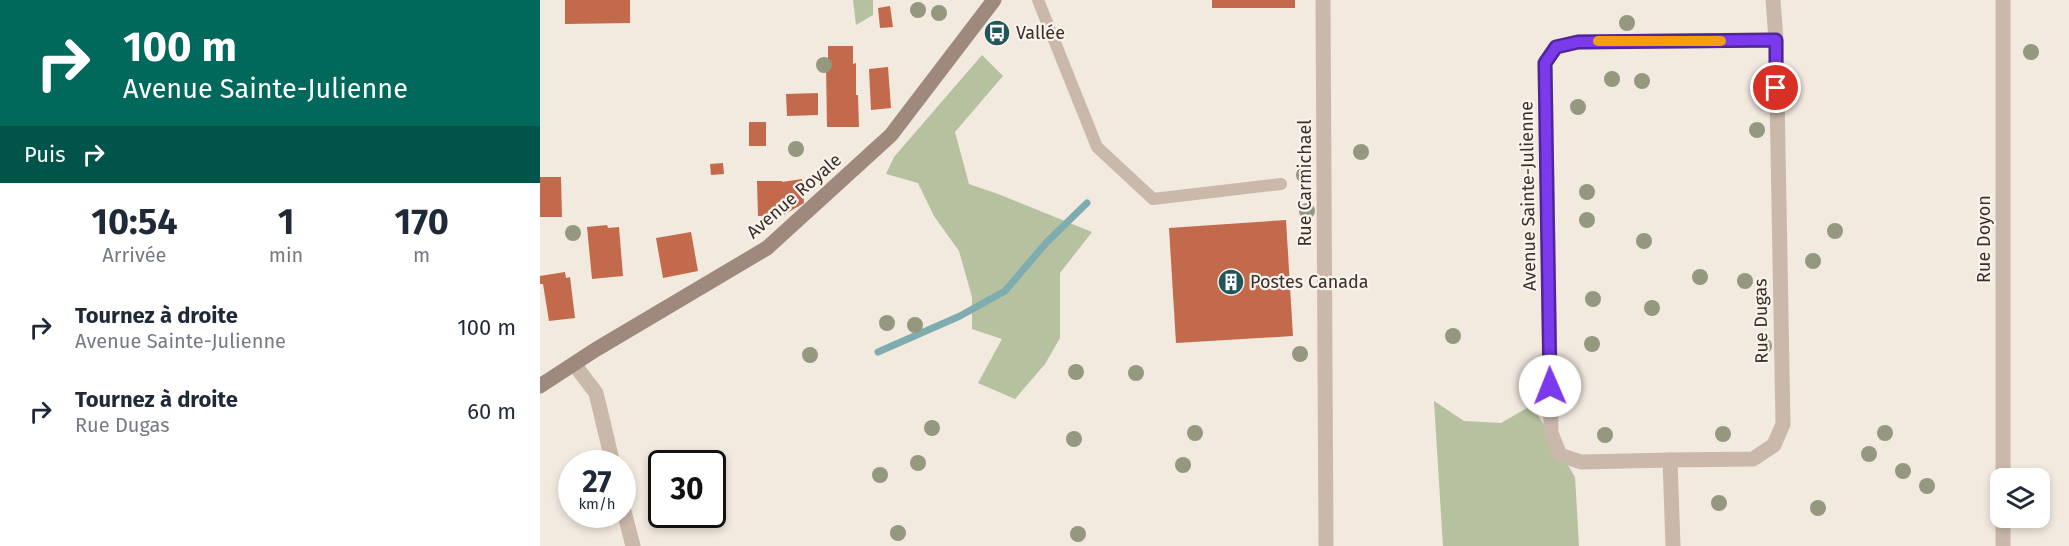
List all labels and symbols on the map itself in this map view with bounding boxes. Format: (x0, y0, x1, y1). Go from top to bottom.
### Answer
bus stop icon: Vallée (982, 18, 1012, 48)
place label: Vallée (1016, 22, 1065, 44)
pin (1750, 62, 1801, 113)
street label: Avenue Sainte-Julienne (1515, 101, 1541, 291)
street label: Rue Carmichael (1294, 119, 1316, 247)
street label: Avenue Royale (742, 149, 846, 243)
street label: Rue Doyon (1973, 195, 1995, 283)
building icon: Postes Canada (1216, 267, 1246, 297)
place label: Postes Canada (1250, 271, 1369, 293)
street label: Rue Dugas (1749, 278, 1773, 364)
position arrow (1518, 354, 1582, 418)
speed limit sign: 30 (648, 450, 726, 528)

